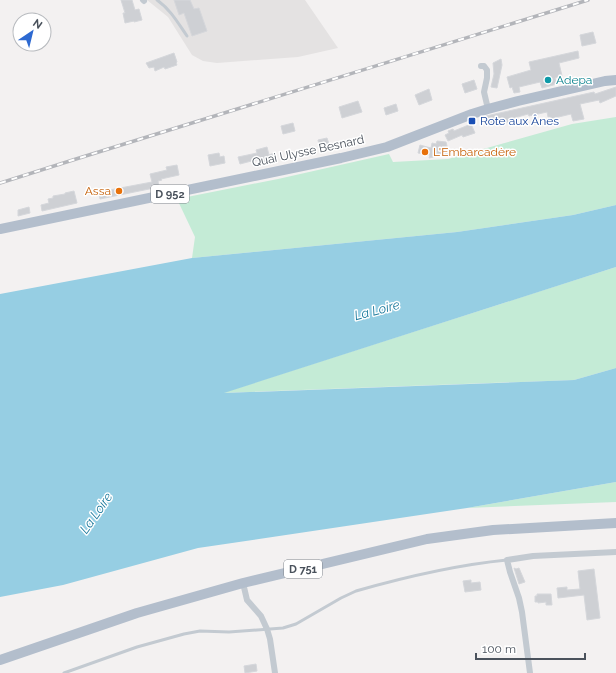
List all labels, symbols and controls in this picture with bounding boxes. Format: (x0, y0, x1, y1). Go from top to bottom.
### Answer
north arrow (12, 12, 52, 52)
text: N (30, 16, 45, 32)
place label: Adepa (556, 73, 592, 87)
marker: Adepa (543, 75, 553, 85)
place label: Rote aux Ânes (480, 114, 559, 128)
marker: Rote aux Ânes (467, 116, 477, 126)
street label: Quai Ulysse Besnard (251, 132, 365, 170)
place label: L'Embarcadère (433, 145, 516, 159)
marker: L'Embarcadère (420, 147, 430, 157)
place label: Assa (85, 184, 111, 198)
road number: D 952 (151, 185, 189, 203)
marker: Assa (114, 186, 124, 196)
water label: La Loire (353, 297, 401, 323)
water label: La Loire (77, 490, 115, 536)
road number: D 751 (284, 560, 322, 578)
scale bar (476, 635, 585, 661)
text: 100 m (482, 642, 516, 656)

